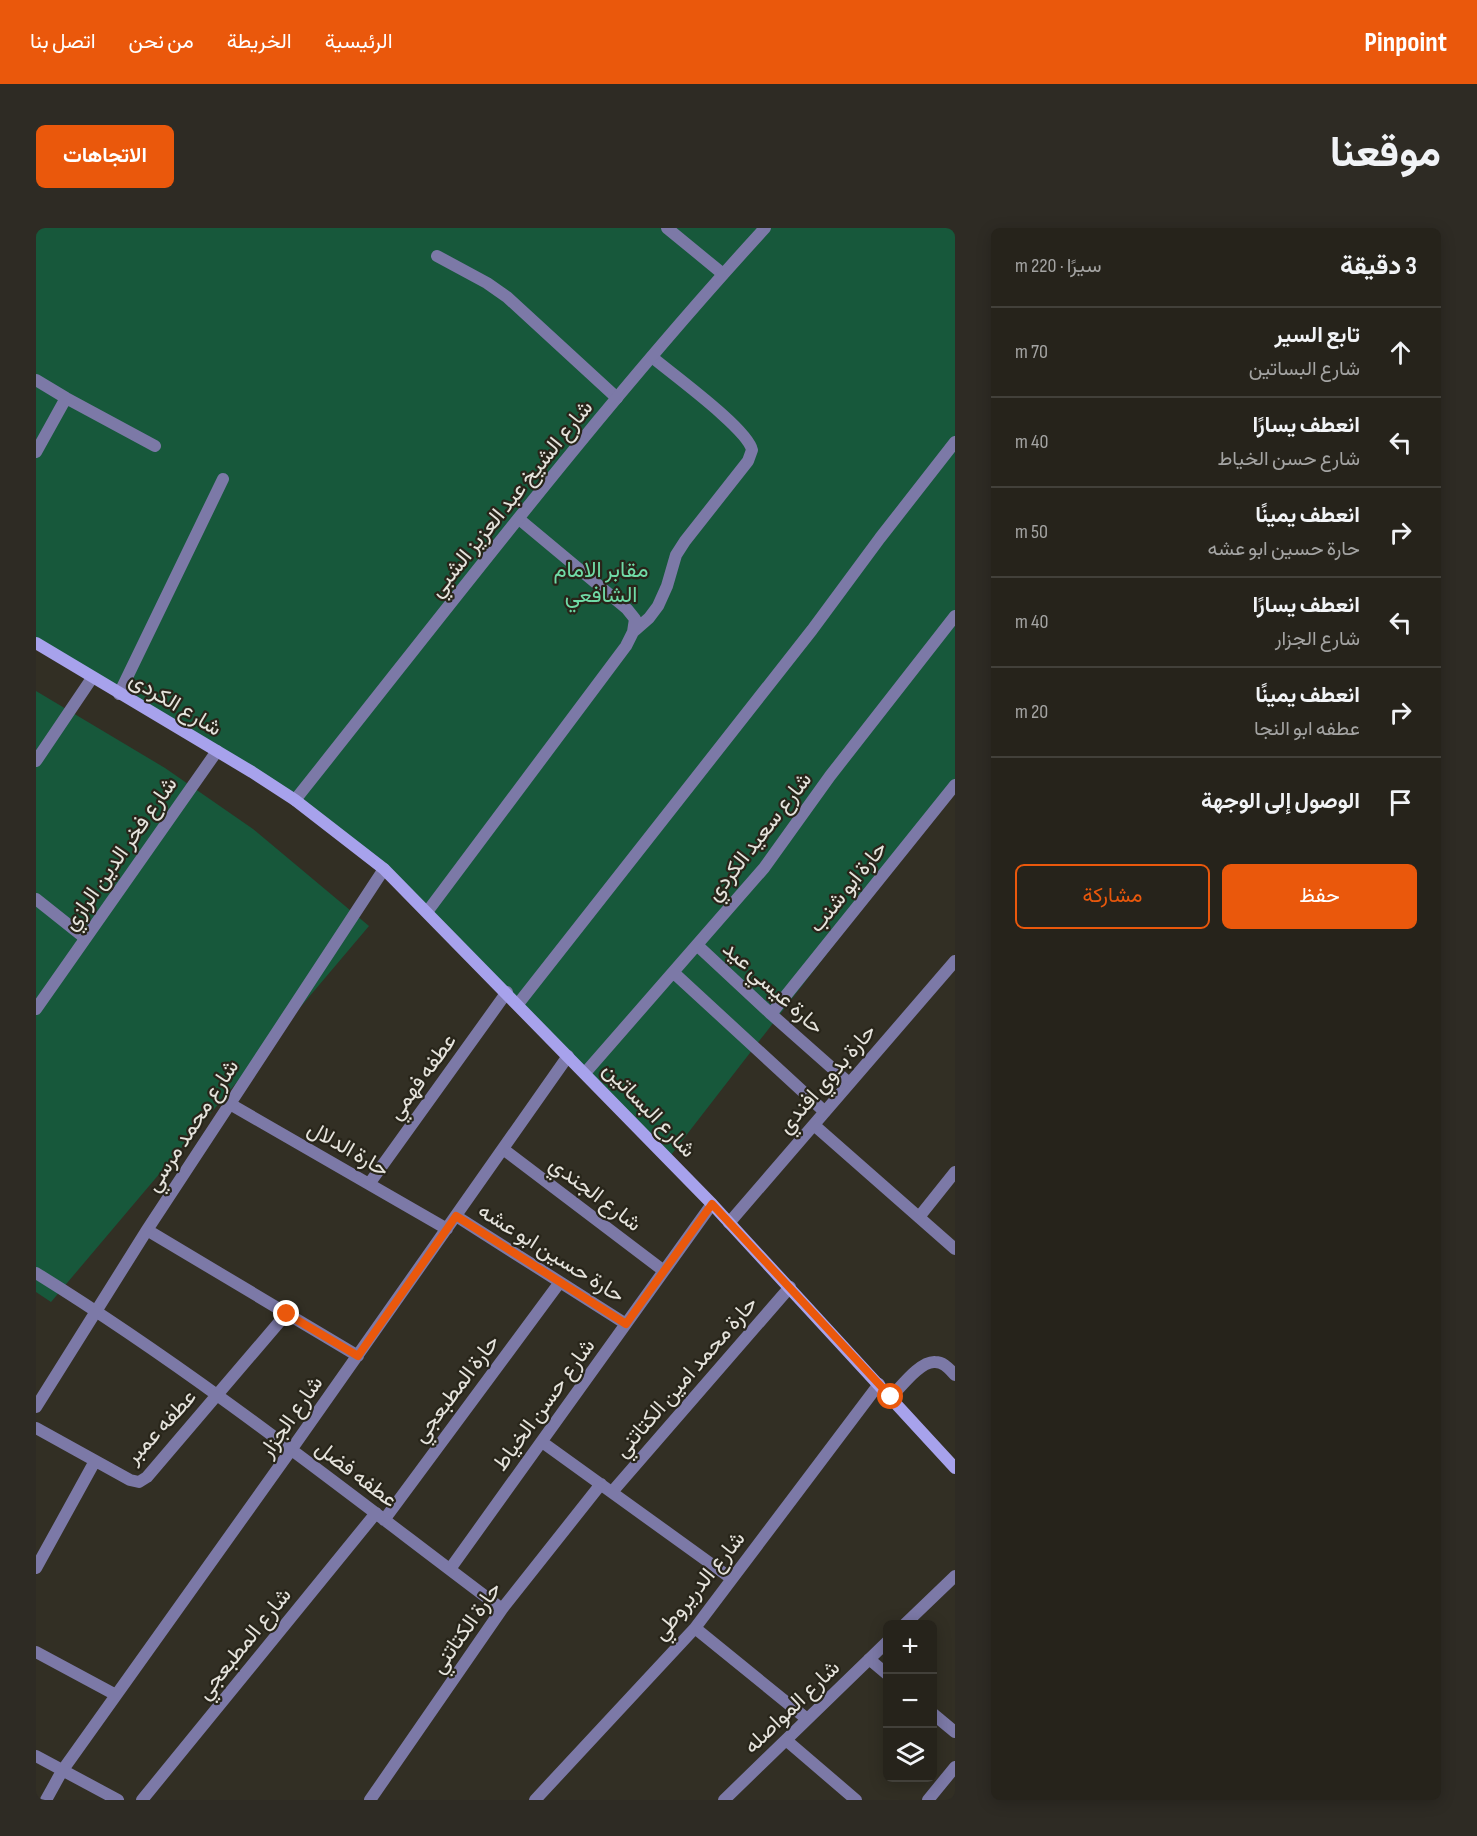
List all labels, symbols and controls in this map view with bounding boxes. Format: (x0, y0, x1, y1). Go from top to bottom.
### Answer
text: Pinpoint (1364, 26, 1447, 59)
text: اتصل بنا (30, 29, 96, 54)
text: من نحن (129, 29, 194, 54)
text: الخريطة (227, 29, 292, 54)
text: الرئيسية (325, 29, 393, 54)
button: الاتجاهات (36, 125, 174, 188)
text: موقعنا (1330, 128, 1441, 179)
text: 3 دقيقة (1340, 251, 1417, 282)
text: سيرًا · 220 m (1015, 254, 1102, 278)
text: تابع السير (1275, 322, 1360, 349)
icon: ahead (1384, 336, 1417, 369)
text: 70 m (1015, 340, 1048, 364)
text: شارع البساتين (1249, 357, 1360, 381)
street label: شارع الشيخ عبد العزيز الشبي (423, 395, 602, 606)
text: انعطف يسارًا (1252, 412, 1360, 439)
icon: left (1384, 426, 1417, 459)
text: 40 m (1015, 430, 1048, 454)
text: شارع حسن الخياط (1217, 447, 1360, 471)
text: انعطف يمينًا (1255, 502, 1360, 529)
icon: right (1384, 516, 1417, 549)
text: 50 m (1015, 520, 1048, 544)
text: حارة حسين ابو عشه (1207, 537, 1360, 561)
park label: مقابر الامام الشافعي (553, 557, 649, 613)
text: انعطف يسارًا (1252, 592, 1360, 619)
icon: left (1384, 606, 1417, 639)
text: 40 m (1015, 610, 1048, 634)
text: شارع الجزار (1275, 627, 1360, 651)
street label: شارع الكردى (124, 666, 226, 742)
text: انعطف يمينًا (1255, 682, 1360, 709)
icon: right (1384, 696, 1417, 729)
text: 20 m (1015, 700, 1048, 724)
text: عطفه ابو النجا (1254, 717, 1360, 741)
street label: شارع سعيد الكردي (700, 767, 821, 909)
street label: شارع فخر الدين الرازي (57, 772, 187, 938)
icon: arrive (1384, 786, 1417, 819)
text: الوصول إلى الوجهة (1201, 788, 1360, 815)
street label: حارة ابو شنب (803, 836, 893, 938)
button: مشاركة (1015, 864, 1210, 929)
button: حفظ (1222, 864, 1417, 929)
street label: حارة عيسي عيد (714, 936, 829, 1044)
street label: حارة بدوي افندي (772, 1018, 885, 1142)
street label: عطفه فهمي (382, 1028, 466, 1128)
street label: شارع محمد مرسي (139, 1055, 248, 1199)
street label: شارع البساتين (597, 1057, 701, 1163)
street label: حارة الدلال (303, 1115, 394, 1183)
street label: شارع الجندي (541, 1151, 647, 1241)
street label: حارة حسين ابو عشه (473, 1197, 630, 1309)
street label: حارة محمد امين الكتاتني (609, 1291, 767, 1466)
route end (273, 1300, 299, 1326)
street label: حارة المطبعجي (407, 1329, 509, 1451)
street label: شارع حسن الخياط (487, 1333, 601, 1476)
street label: شارع الجزار (253, 1371, 329, 1464)
route start (877, 1383, 903, 1409)
street label: عطفه عمبر (119, 1384, 202, 1471)
street label: عطفه فضل (310, 1435, 403, 1514)
street label: شارع الدريروطي (647, 1526, 754, 1648)
street label: حارة الكتاتني (425, 1577, 511, 1681)
street label: شارع المطبعجي (191, 1583, 301, 1708)
map controls (883, 1620, 937, 1782)
button: + (883, 1620, 937, 1674)
street label: شارع المواصله (738, 1654, 846, 1760)
button: − (883, 1674, 937, 1728)
button: layers (883, 1728, 937, 1782)

